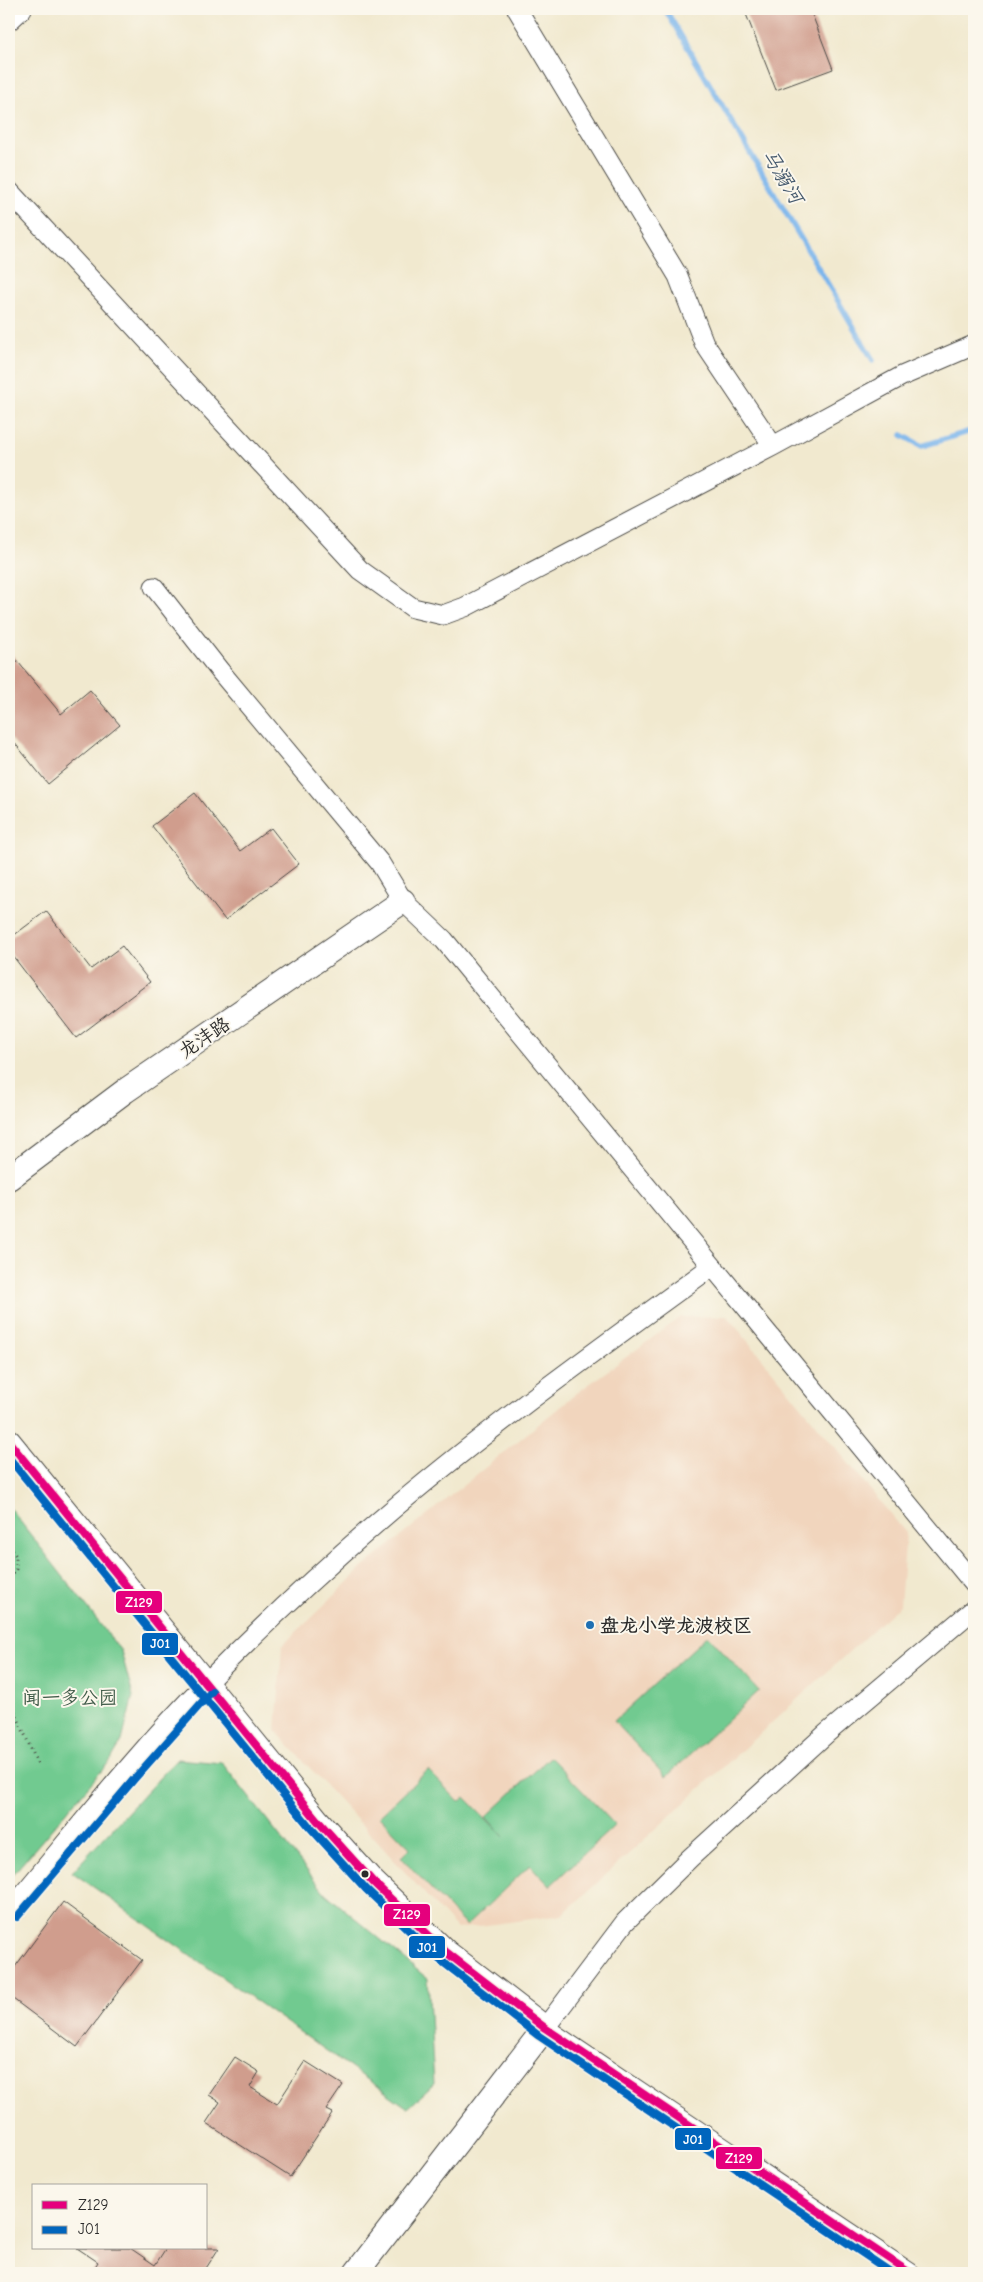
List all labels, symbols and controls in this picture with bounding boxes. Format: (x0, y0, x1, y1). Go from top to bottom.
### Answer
water label: 马溺河 (757, 145, 809, 210)
street label: 龙沣路 (175, 1013, 234, 1063)
line badge: Z129 (115, 1590, 163, 1614)
text: Z129 (125, 1594, 153, 1611)
place label: 盘龙小学龙波校区 (600, 1615, 752, 1637)
marker: 盘龙小学龙波校区 (584, 1619, 596, 1631)
line badge: J01 (141, 1632, 179, 1656)
text: J01 (150, 1635, 170, 1652)
park label: 闻一多公园 (22, 1687, 118, 1709)
unlabelled marker (360, 1869, 370, 1879)
line badge: Z129 (383, 1903, 431, 1927)
text: Z129 (393, 1906, 421, 1923)
line badge: J01 (408, 1935, 446, 1959)
text: J01 (417, 1939, 437, 1956)
line badge: J01 (674, 2127, 712, 2151)
text: J01 (683, 2131, 703, 2148)
line badge: Z129 (715, 2146, 763, 2170)
text: Z129 (725, 2150, 753, 2167)
legend (32, 2184, 208, 2250)
text: Z129 (78, 2196, 109, 2214)
text: J01 (78, 2220, 100, 2238)

